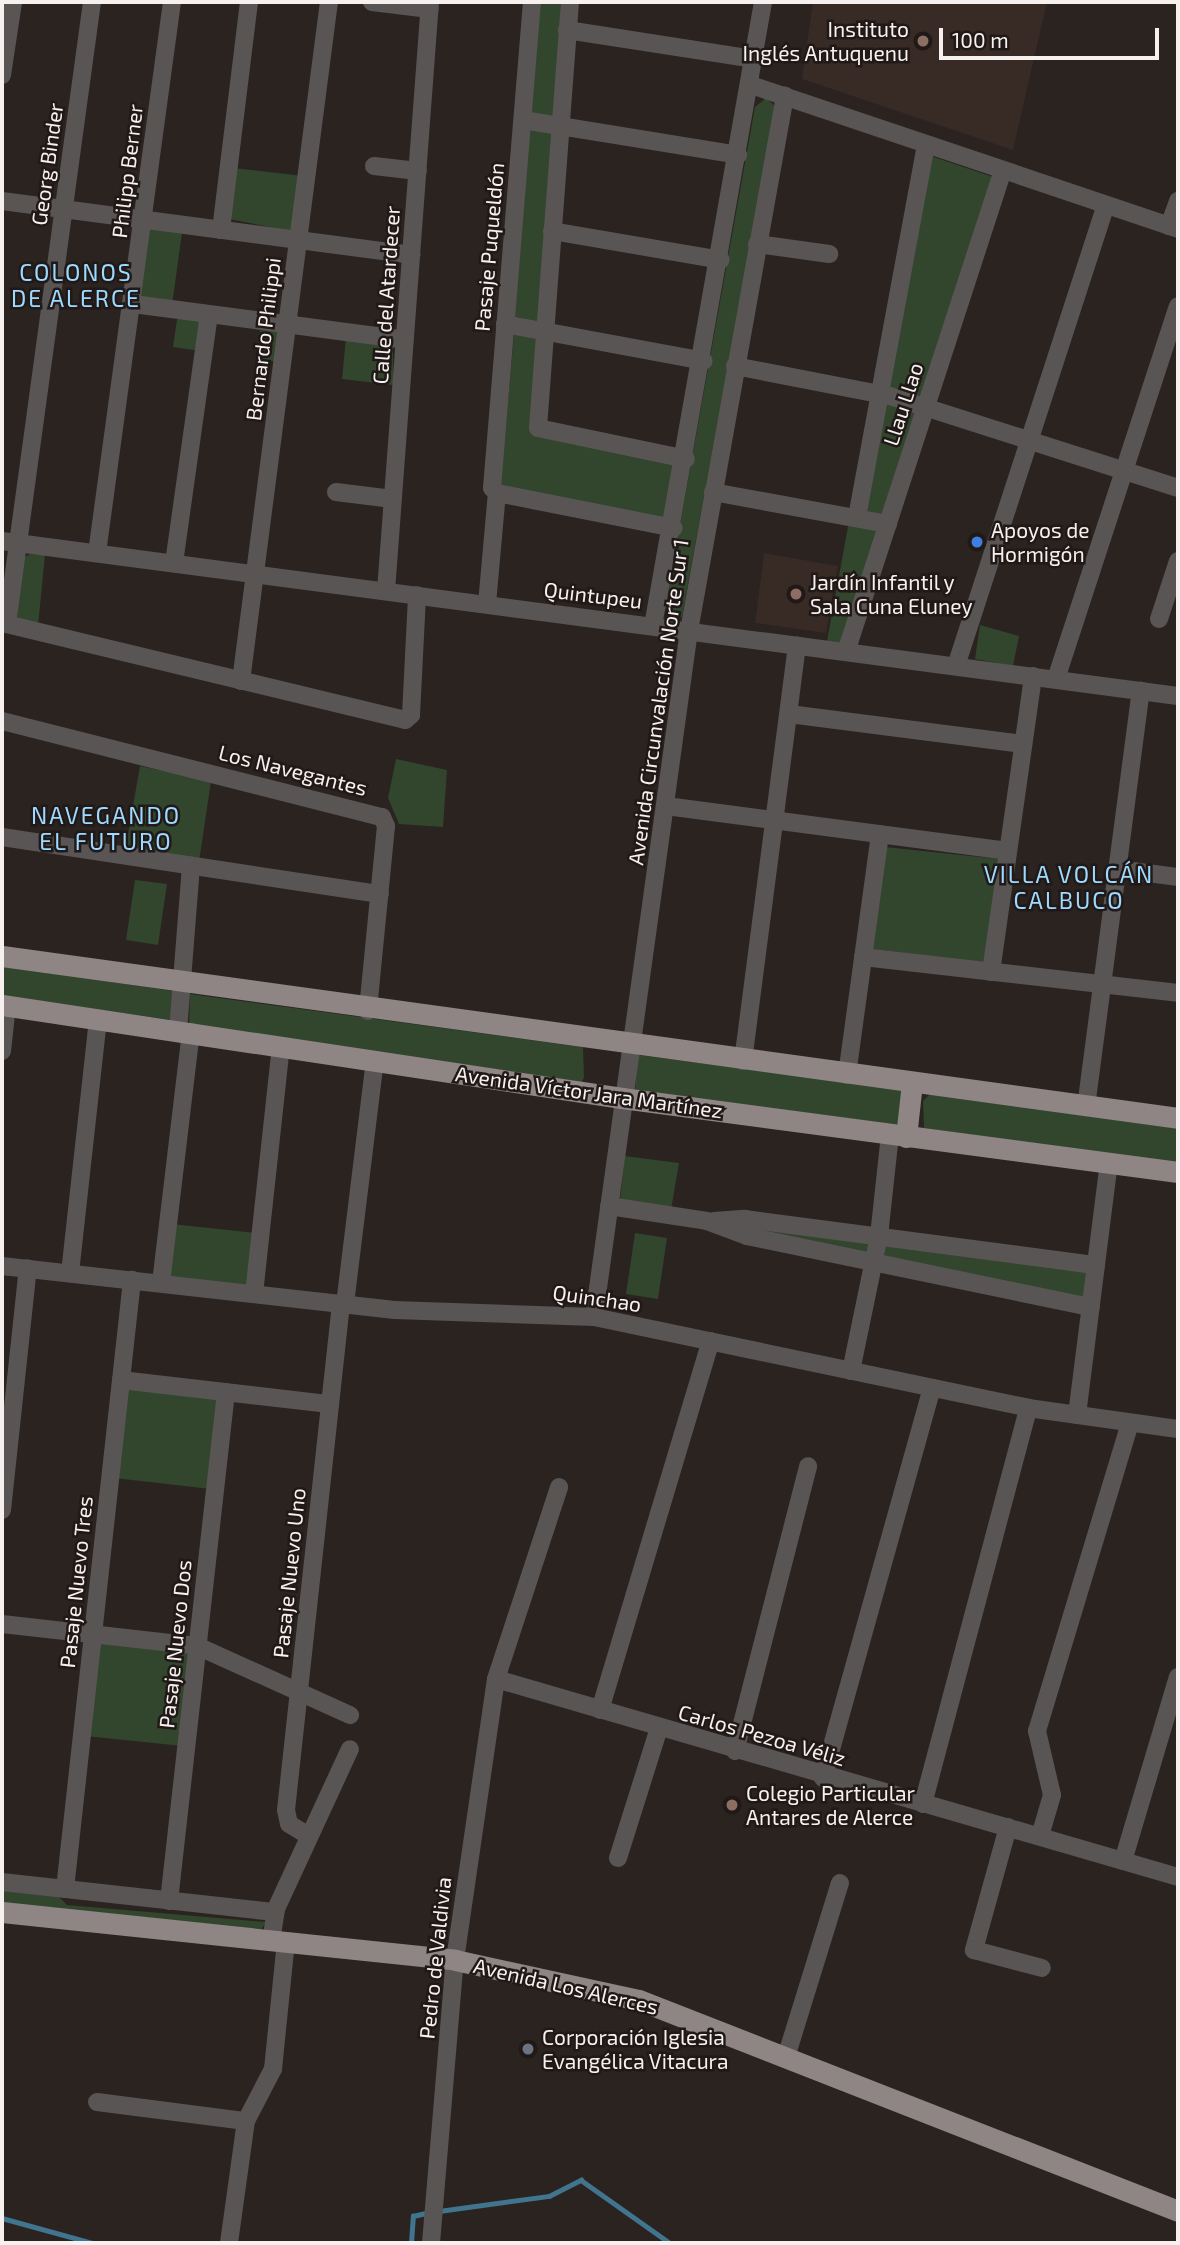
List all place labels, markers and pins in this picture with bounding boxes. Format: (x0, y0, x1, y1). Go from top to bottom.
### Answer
place label: Instituto Inglés Antuquenu (742, 16, 909, 66)
marker: Instituto Inglés Antuquenu (915, 33, 931, 49)
place label: Apoyos de Hormigón (991, 517, 1090, 567)
marker: Apoyos de Hormigón (969, 534, 985, 550)
place label: Jardín Infantil y Sala Cuna Eluney (810, 569, 973, 619)
marker: Jardín Infantil y Sala Cuna Eluney (788, 586, 804, 602)
place label: Colegio Particular Antares de Alerce (746, 1780, 915, 1830)
marker: Colegio Particular Antares de Alerce (724, 1797, 740, 1813)
place label: Corporación Iglesia Evangélica Vitacura (542, 2024, 729, 2074)
marker: Corporación Iglesia Evangélica Vitacura (520, 2041, 536, 2057)

